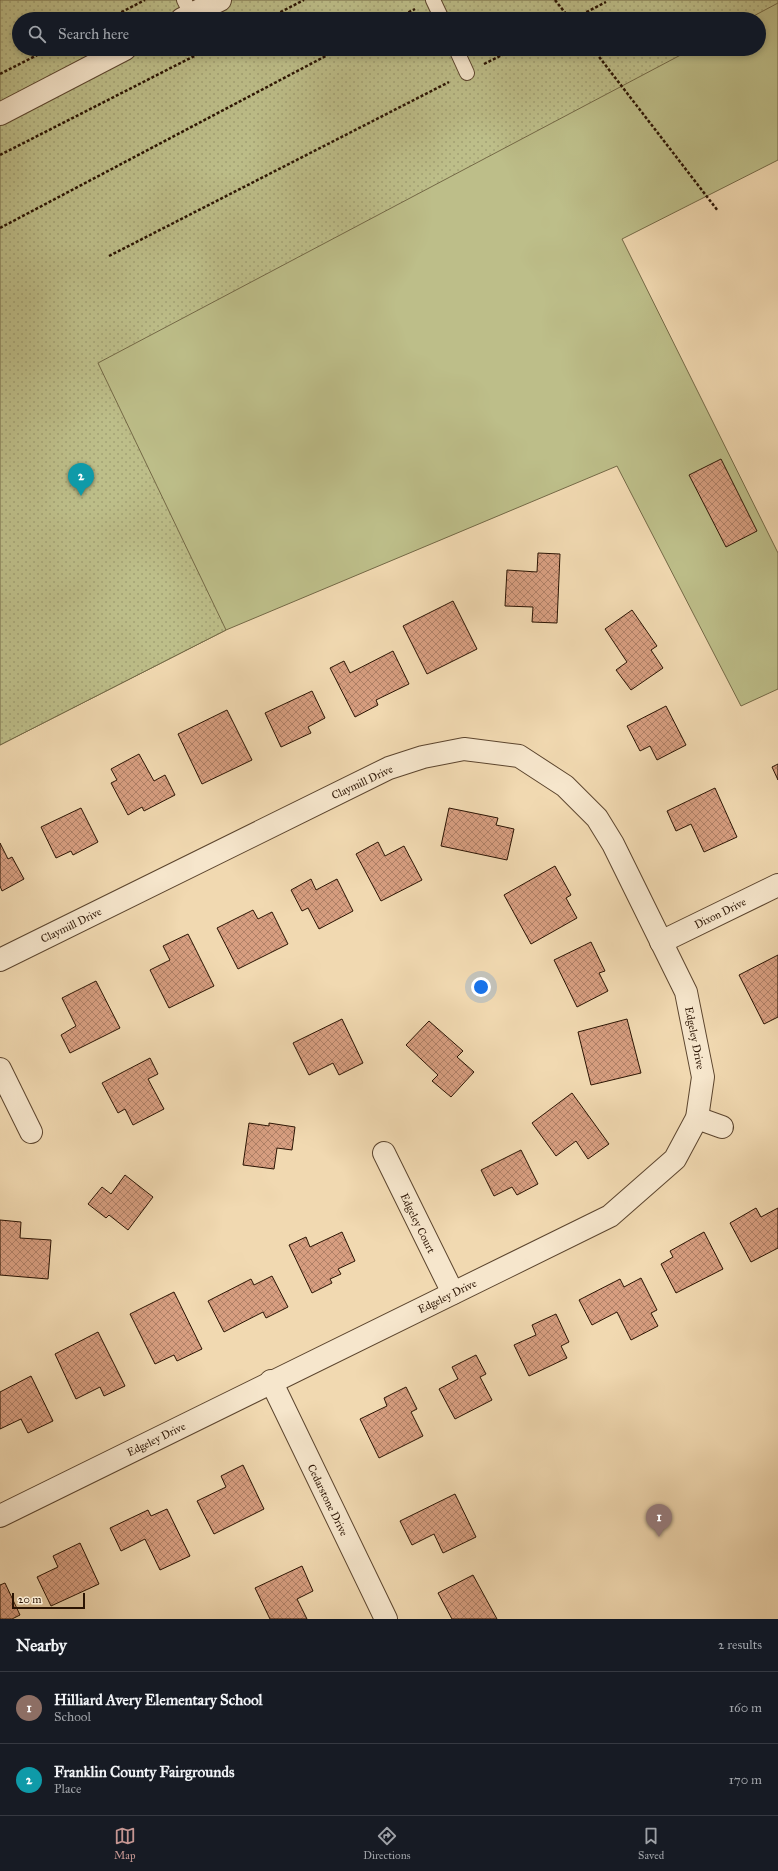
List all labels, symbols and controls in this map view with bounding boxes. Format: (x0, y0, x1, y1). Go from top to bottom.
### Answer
search box (12, 12, 766, 56)
icon: search (26, 23, 48, 45)
text: Search here (58, 25, 129, 43)
pin: 2 (68, 463, 94, 496)
street label: Claymill Drive (329, 762, 395, 802)
street label: Dixon Drive (692, 895, 749, 932)
street label: Claymill Drive (39, 905, 104, 946)
your location (471, 977, 491, 997)
street label: Edgeley Drive (682, 1006, 707, 1071)
street label: Edgeley Court (397, 1191, 438, 1255)
street label: Edgeley Drive (416, 1277, 479, 1316)
street label: Edgeley Drive (125, 1420, 188, 1459)
street label: Cedarstone Drive (305, 1462, 351, 1539)
pin: 1 (646, 1504, 672, 1537)
scale bar (12, 1591, 85, 1610)
text: 20 m (18, 1593, 41, 1606)
text: Nearby (16, 1635, 67, 1656)
text: 2 results (718, 1637, 762, 1653)
text: Hilliard Avery Elementary School (54, 1691, 263, 1709)
text: 1 (26, 1700, 32, 1716)
text: 160 m (729, 1700, 762, 1716)
text: School (54, 1709, 91, 1725)
text: Franklin County Fairgrounds (54, 1763, 234, 1781)
text: 2 (26, 1772, 32, 1788)
text: 170 m (729, 1772, 762, 1788)
text: Place (54, 1781, 81, 1797)
tab: Map (114, 1825, 136, 1862)
tab: Directions (363, 1825, 411, 1862)
tab: Saved (638, 1825, 664, 1862)

